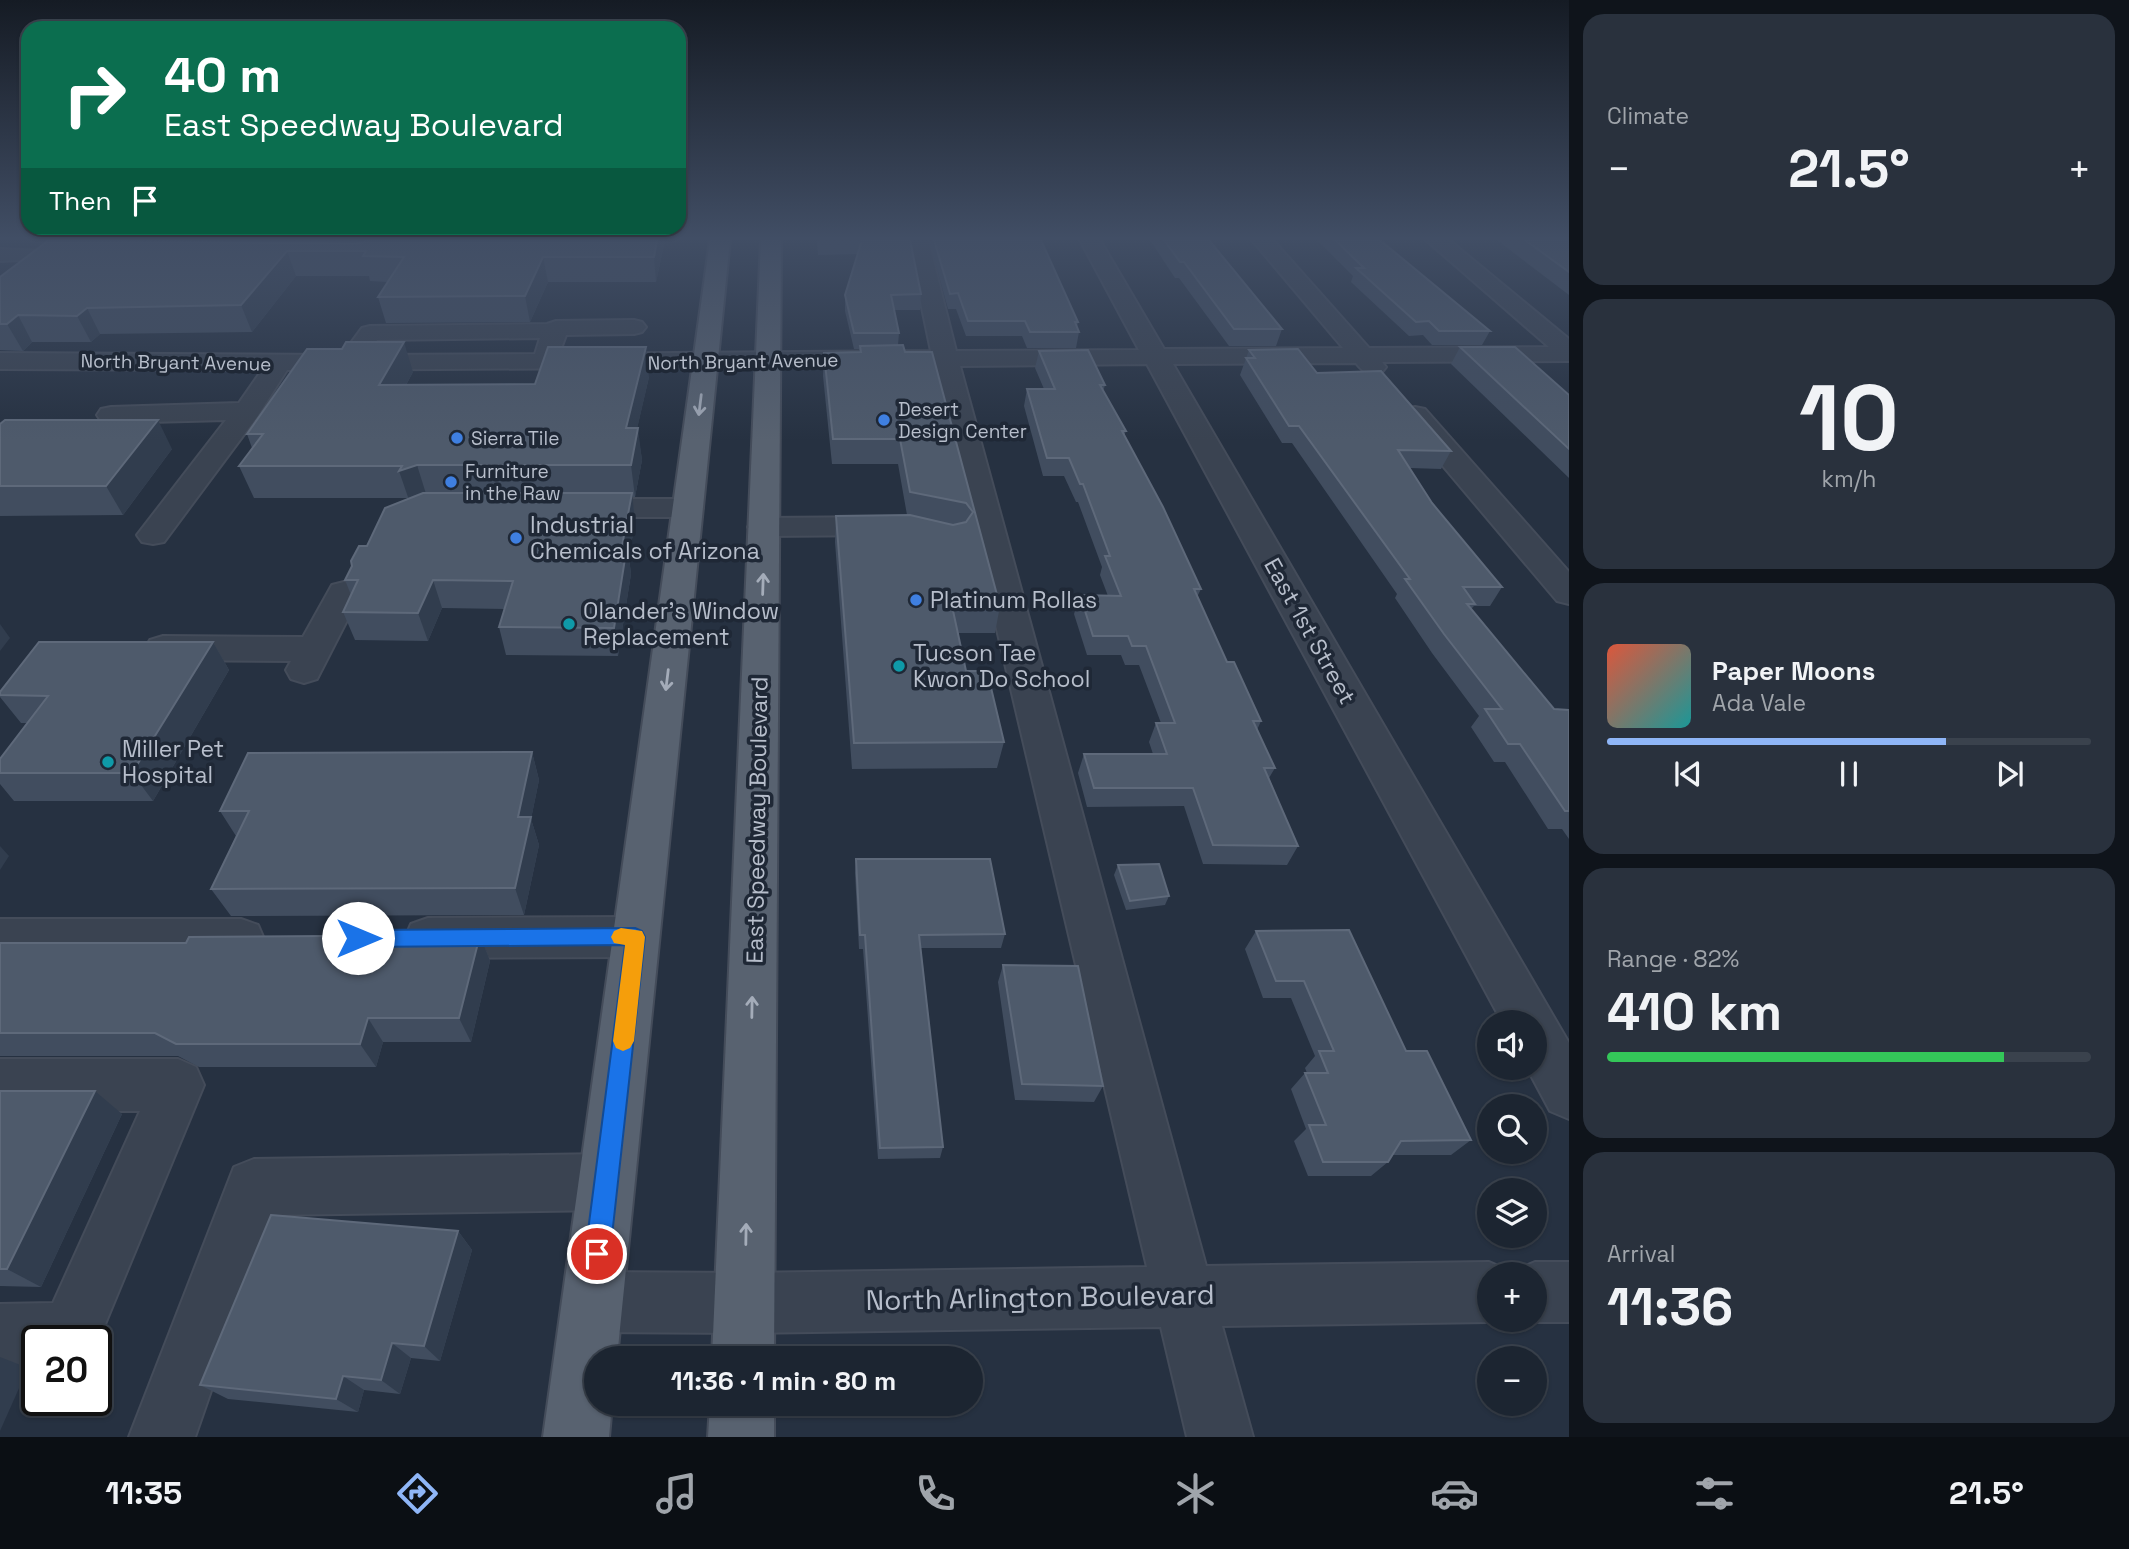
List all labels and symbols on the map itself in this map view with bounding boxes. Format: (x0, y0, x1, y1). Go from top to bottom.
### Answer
street label: North Bryant Avenue (647, 347, 839, 376)
street label: North Bryant Avenue (80, 348, 272, 377)
one-way arrow (694, 393, 707, 416)
place label: Desert Design Center (898, 397, 1027, 444)
marker: Desert Design Center (876, 412, 892, 428)
place label: Sierra Tile (471, 426, 559, 451)
marker: Sierra Tile (449, 430, 465, 446)
place label: Furniture in the Raw (465, 459, 561, 506)
marker: Furniture in the Raw (443, 474, 459, 490)
place label: Industrial Chemicals of Arizona (530, 510, 760, 566)
marker: Industrial Chemicals of Arizona (508, 530, 524, 546)
street label: East 1st Street (1257, 553, 1363, 709)
one-way arrow (756, 572, 769, 595)
place label: Platinum Rollas (930, 585, 1097, 615)
marker: Platinum Rollas (908, 592, 924, 608)
place label: Olander's Window Replacement (583, 596, 779, 652)
marker: Olander's Window Replacement (561, 616, 577, 632)
place label: Tucson Tae Kwon Do School (913, 638, 1090, 694)
marker: Tucson Tae Kwon Do School (891, 658, 907, 674)
one-way arrow (661, 668, 674, 690)
street label: East Speedway Boulevard (739, 676, 775, 964)
place label: Miller Pet Hospital (122, 734, 224, 790)
marker: Miller Pet Hospital (100, 754, 116, 770)
position arrow (321, 901, 395, 975)
one-way arrow (745, 996, 758, 1019)
one-way arrow (739, 1223, 753, 1246)
pin (567, 1224, 627, 1284)
street label: North Arlington Boulevard (865, 1276, 1215, 1318)
speed limit sign: 20 (21, 1325, 112, 1416)

